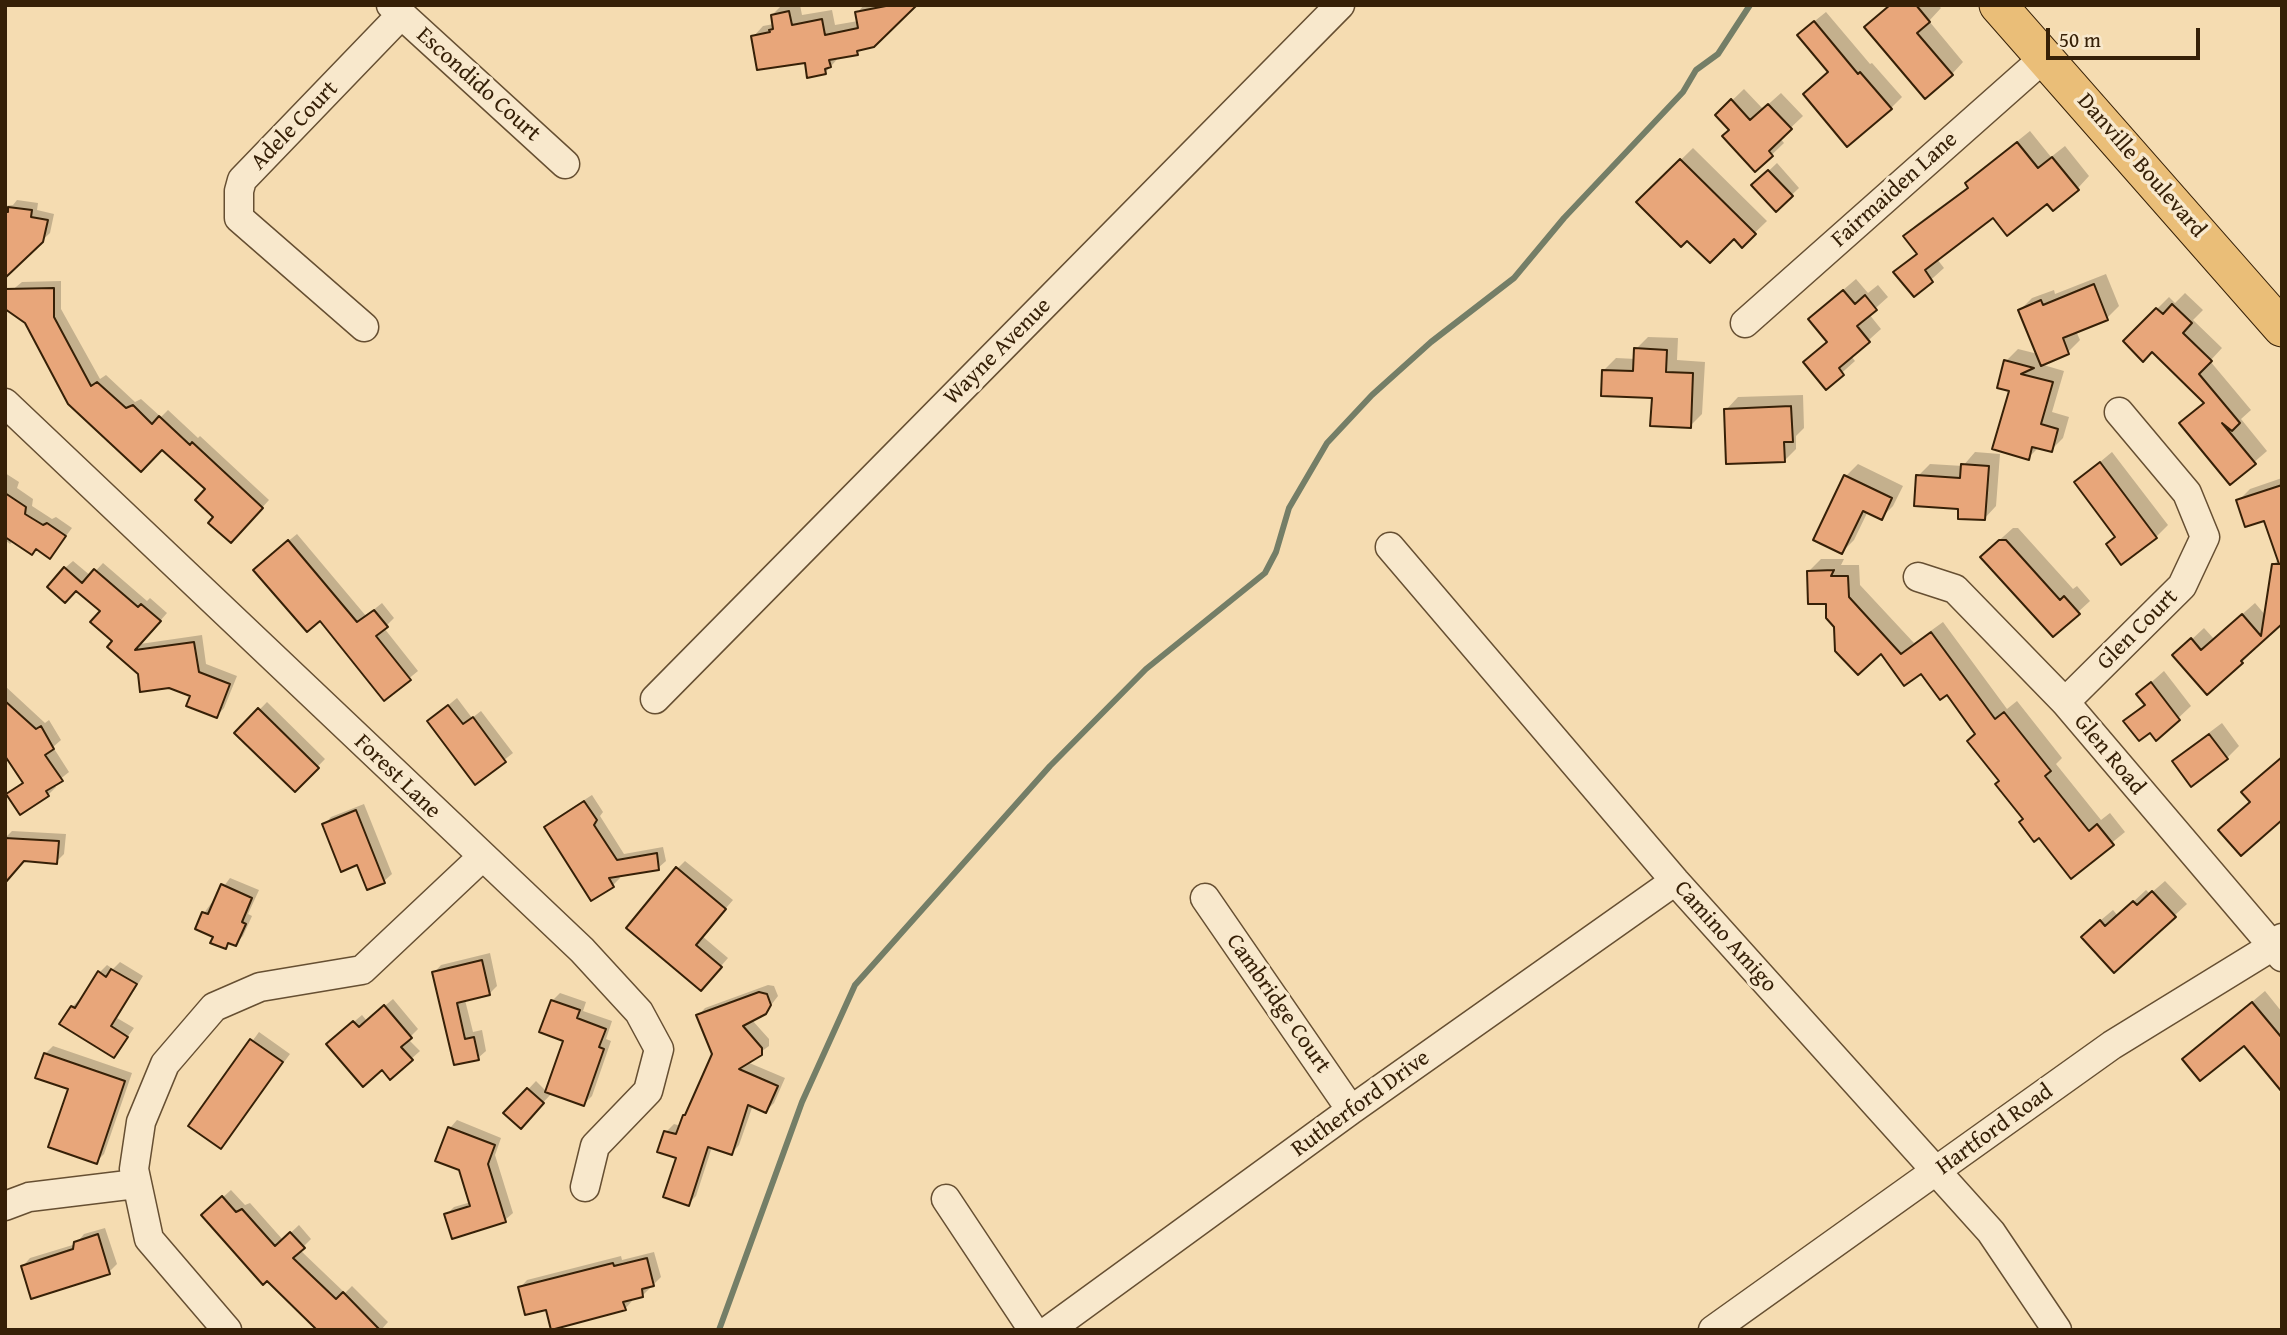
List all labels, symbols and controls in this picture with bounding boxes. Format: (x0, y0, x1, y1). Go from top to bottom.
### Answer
scale bar (2049, 14, 2203, 58)
street label: Escondido Court (410, 22, 546, 148)
text: 50 m (2059, 24, 2101, 55)
street label: Adele Court (246, 76, 344, 176)
street label: Danville Boulevard (2071, 88, 2211, 244)
street label: Fairmaiden Lane (1826, 126, 1964, 254)
street label: Wayne Avenue (939, 293, 1057, 411)
street label: Glen Court (2092, 584, 2184, 676)
street label: Glen Road (2067, 709, 2151, 801)
street label: Forest Lane (348, 729, 446, 825)
street label: Camino Amigo (1668, 875, 1782, 999)
street label: Cambridge Court (1220, 929, 1336, 1079)
street label: Rutherford Drive (1286, 1045, 1436, 1163)
street label: Hartford Road (1931, 1078, 2059, 1182)

